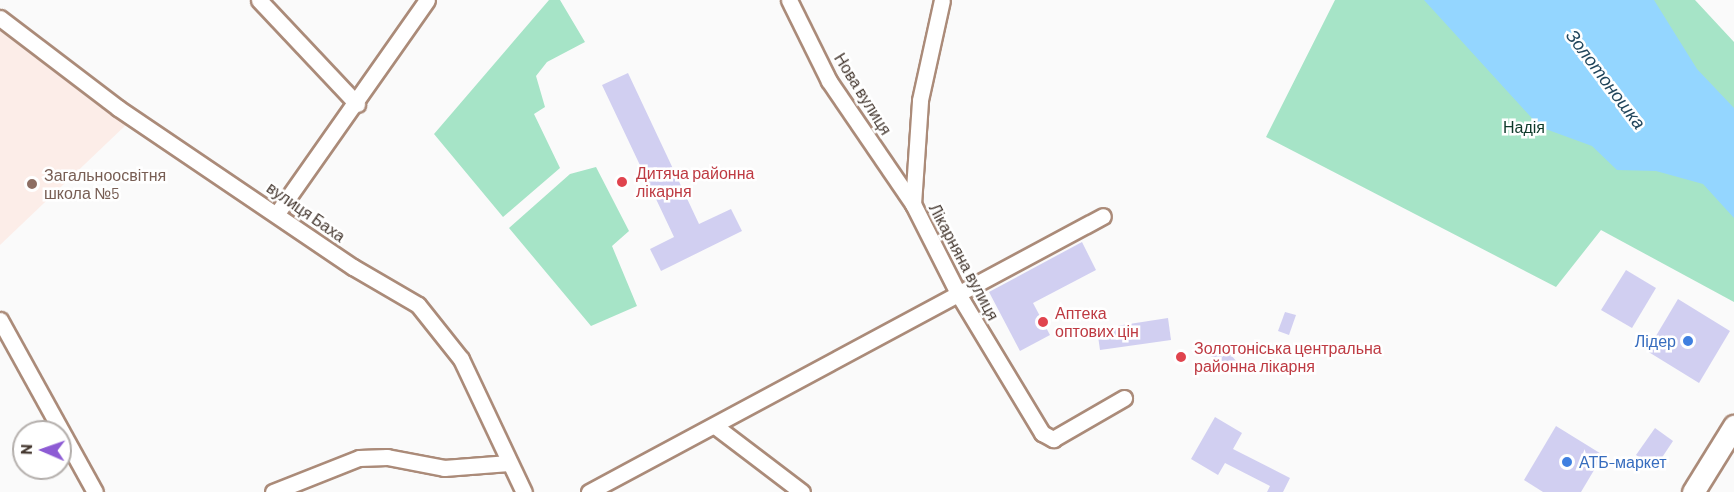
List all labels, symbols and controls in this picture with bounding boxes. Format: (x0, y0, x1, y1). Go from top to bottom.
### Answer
water label: Золотоношка (1562, 25, 1650, 133)
street label: Нова вулиця (830, 50, 896, 138)
park label: Надія (1503, 117, 1545, 137)
place label: Дитяча районна лікарня (636, 163, 754, 201)
place label: Загальноосвітня школа №5 (44, 165, 166, 203)
marker: Дитяча районна лікарня (613, 173, 631, 191)
marker: Загальноосвітня школа №5 (25, 177, 39, 191)
street label: вулиця Баха (263, 178, 349, 246)
street label: Лікарняна вулиця (925, 200, 1003, 324)
place label: Аптека оптових цін (1055, 303, 1139, 341)
marker: Аптека оптових цін (1036, 315, 1050, 329)
place label: Лідер (1635, 331, 1676, 351)
marker: Лідер (1681, 334, 1695, 348)
place label: Золотоніська центральна районна лікарня (1194, 338, 1382, 376)
marker: Золотоніська центральна районна лікарня (1172, 348, 1190, 366)
north arrow (12, 420, 72, 480)
text: N (16, 444, 35, 455)
place label: АТБ-маркет (1579, 452, 1667, 472)
marker: АТБ-маркет (1560, 455, 1574, 469)

